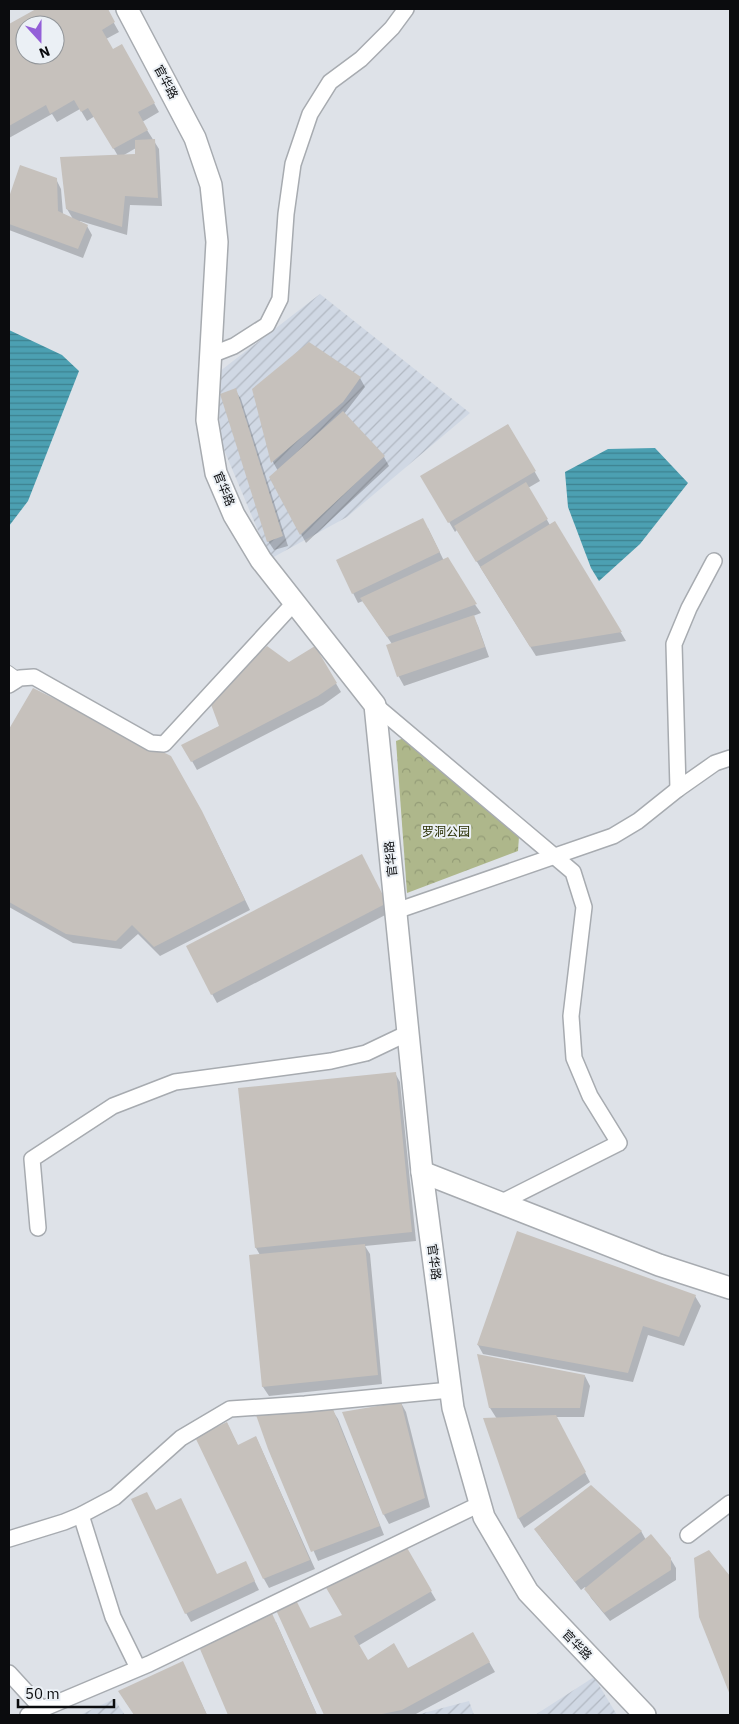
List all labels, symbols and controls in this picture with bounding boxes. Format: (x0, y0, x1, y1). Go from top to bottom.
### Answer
north arrow (15, 15, 65, 65)
text: N (37, 42, 53, 62)
street label: 官华路 (151, 62, 182, 101)
street label: 官华路 (211, 469, 238, 508)
park label: 罗洞公园 (422, 824, 470, 839)
street label: 官华路 (381, 840, 400, 878)
street label: 官华路 (425, 1243, 444, 1281)
street label: 官华路 (559, 1626, 595, 1663)
scale bar (18, 1676, 114, 1708)
text: 50 m (25, 1684, 60, 1703)

